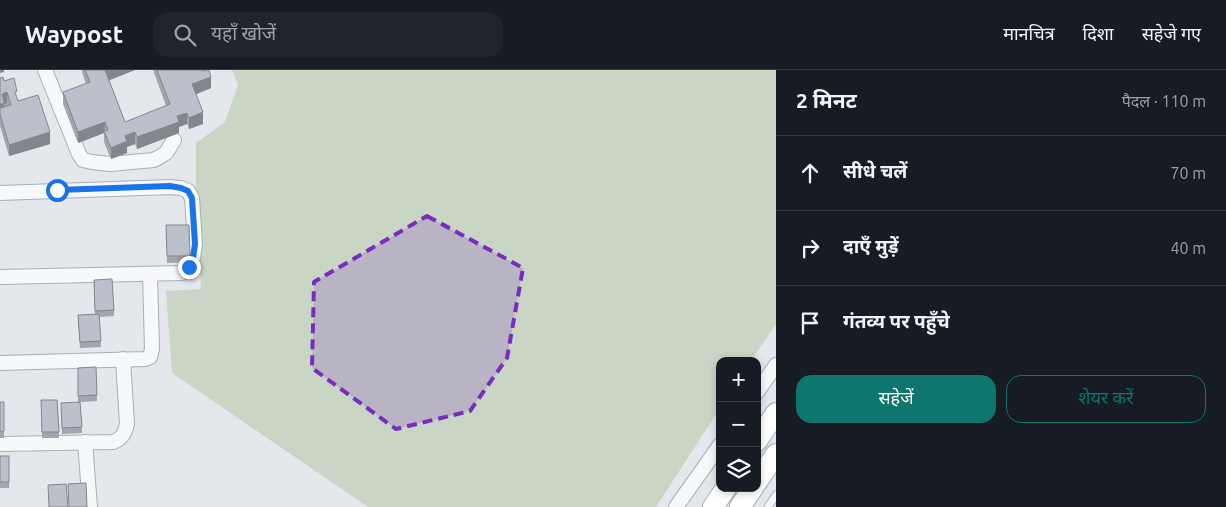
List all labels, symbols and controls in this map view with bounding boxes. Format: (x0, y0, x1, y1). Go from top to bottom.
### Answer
search box (153, 12, 503, 57)
text: Waypost (25, 21, 123, 48)
icon: search (171, 21, 199, 49)
text: यहाँ खोजें (211, 22, 276, 44)
text: मानचित्र (1003, 23, 1055, 43)
text: दिशा (1083, 23, 1114, 43)
text: सहेजे गए (1142, 23, 1201, 43)
text: 2 मिनट (796, 88, 857, 112)
text: पैदल · 110 m (1122, 92, 1206, 110)
icon: ahead (796, 159, 824, 187)
text: सीधे चलें (843, 160, 907, 182)
text: 70 m (1170, 164, 1206, 182)
route start (46, 179, 69, 202)
icon: right (796, 234, 824, 262)
text: दाएँ मुड़ें (843, 235, 899, 257)
text: 40 m (1170, 239, 1206, 257)
route end (178, 256, 201, 279)
icon: arrive (796, 309, 824, 337)
text: गंतव्य पर पहुँचे (843, 310, 950, 332)
map controls (716, 357, 761, 492)
button: + (716, 357, 761, 402)
button: सहेजें (796, 375, 996, 423)
button: शेयर करें (1006, 375, 1206, 423)
button: − (716, 402, 761, 447)
button: layers (716, 447, 761, 492)

